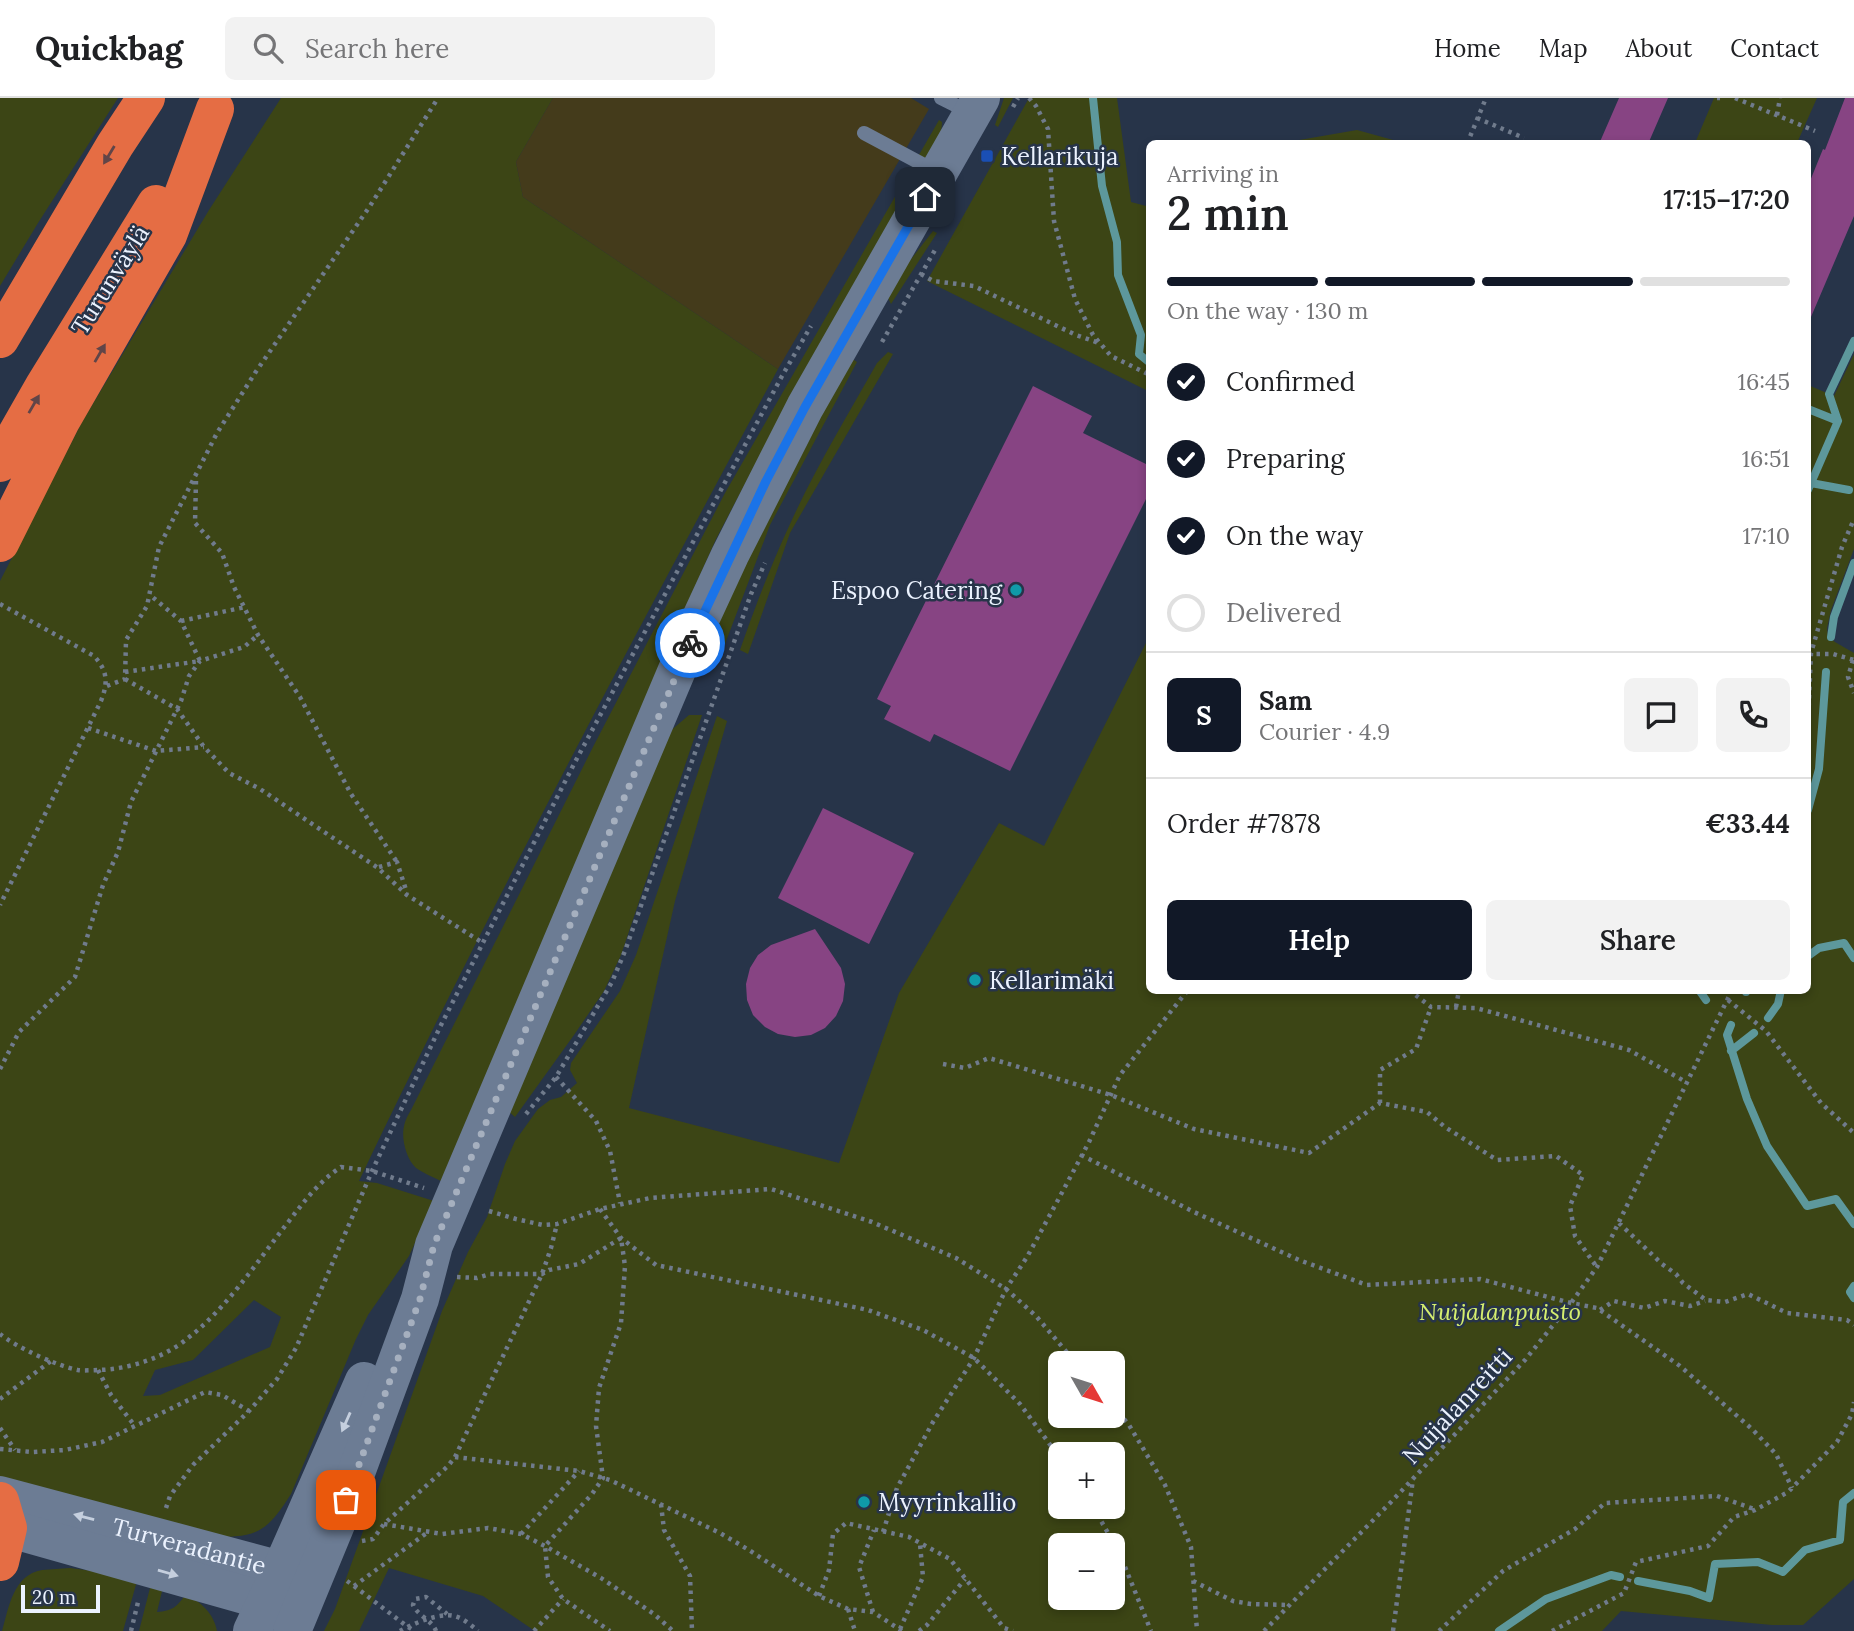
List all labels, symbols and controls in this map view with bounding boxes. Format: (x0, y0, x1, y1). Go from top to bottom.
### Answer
search box (225, 17, 715, 80)
text: Quickbag (35, 27, 183, 69)
icon: search (249, 29, 287, 67)
text: Search here (305, 32, 449, 65)
text: Home (1434, 33, 1501, 64)
text: Map (1539, 33, 1588, 64)
text: About (1626, 33, 1692, 64)
text: Contact (1730, 33, 1819, 64)
place label: Kellarikuja (1001, 141, 1118, 172)
one-way arrow (103, 146, 115, 165)
marker: Kellarikuja (979, 148, 995, 164)
text: Arriving in (1167, 159, 1279, 188)
pin (895, 167, 955, 227)
icon: home (906, 178, 944, 216)
text: 17:15–17:20 (1663, 183, 1790, 216)
text: 2 min (1167, 184, 1289, 243)
street label: Turunväylä (64, 219, 156, 341)
text: On the way · 130 m (1167, 296, 1368, 325)
one-way arrow (94, 343, 106, 362)
icon: check (1167, 363, 1205, 401)
text: Confirmed (1226, 365, 1355, 398)
text: 16:45 (1738, 367, 1790, 396)
one-way arrow (28, 395, 40, 414)
icon: check (1167, 440, 1205, 478)
text: Preparing (1226, 442, 1345, 475)
text: 16:51 (1742, 444, 1790, 473)
icon: check (1167, 517, 1205, 555)
text: On the way (1226, 519, 1363, 552)
text: 17:10 (1743, 521, 1790, 550)
place label: Espoo Catering (831, 575, 1003, 606)
marker: Espoo Catering (1008, 582, 1024, 598)
text: Delivered (1226, 596, 1342, 629)
courier (655, 608, 725, 678)
icon: bike (671, 624, 709, 662)
button: chat (1624, 678, 1698, 752)
button: phone (1716, 678, 1790, 752)
text: Sam (1259, 684, 1312, 717)
text: S (1196, 699, 1212, 732)
text: Courier · 4.9 (1259, 717, 1390, 746)
text: Order #7878 (1167, 807, 1321, 840)
text: €33.44 (1705, 807, 1790, 840)
button: Help (1167, 900, 1472, 980)
button: Share (1486, 900, 1790, 980)
place label: Kellarimäki (989, 965, 1114, 996)
marker: Kellarimäki (967, 972, 983, 988)
park label: Nuijalanpuisto (1419, 1296, 1581, 1327)
street label: Nuijalanreitti (1395, 1342, 1519, 1470)
north arrow (1048, 1351, 1125, 1428)
map controls (1048, 1351, 1125, 1610)
one-way arrow (340, 1412, 352, 1432)
button: + (1048, 1442, 1125, 1519)
pin (316, 1470, 376, 1530)
icon: bag (327, 1481, 365, 1519)
place label: Myyrinkallio (878, 1487, 1016, 1518)
marker: Myyrinkallio (856, 1494, 872, 1510)
street label: Turveradantie (109, 1510, 270, 1581)
one-way arrow (73, 1511, 94, 1521)
button: − (1048, 1533, 1125, 1610)
one-way arrow (157, 1568, 179, 1579)
scale bar (21, 1582, 100, 1614)
text: 20 m (32, 1585, 76, 1609)

